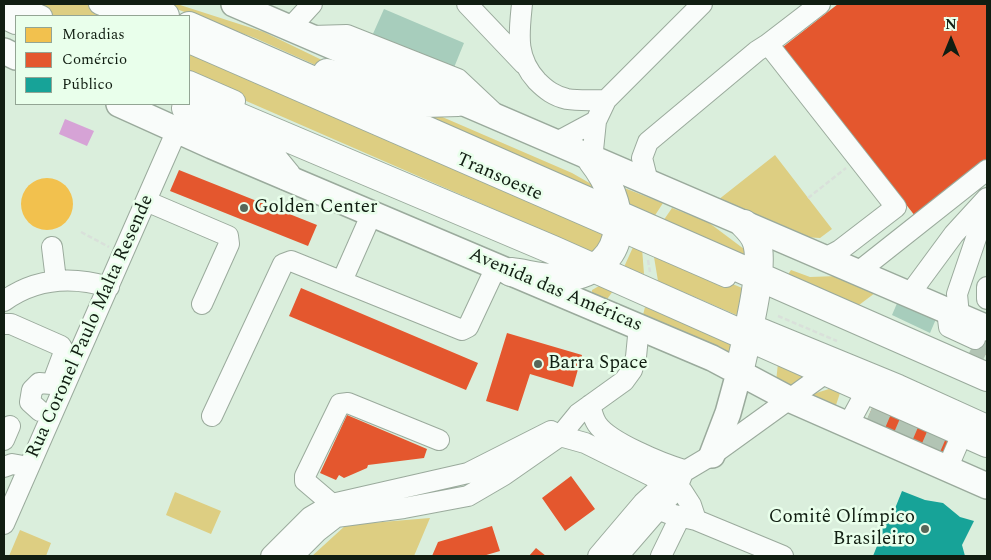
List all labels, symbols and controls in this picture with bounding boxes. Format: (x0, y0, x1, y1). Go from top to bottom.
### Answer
text: N (945, 14, 957, 35)
legend (15, 15, 190, 105)
north arrow (926, 15, 976, 65)
text: Moradias (62, 23, 125, 46)
text: Comércio (62, 48, 127, 71)
text: Público (62, 73, 113, 96)
street label: Transoeste (452, 149, 546, 207)
street label: Rua Coronel Paulo Malta Resende (22, 192, 160, 462)
place label: Golden Center (254, 197, 378, 219)
marker: Golden Center (238, 202, 250, 214)
street label: Avenida das Américas (465, 244, 645, 338)
place label: Barra Space (548, 353, 648, 375)
marker: Barra Space (532, 358, 544, 370)
place label: Comitê Olímpico Brasileiro (769, 507, 915, 551)
marker: Comitê Olímpico Brasileiro (919, 523, 931, 535)

